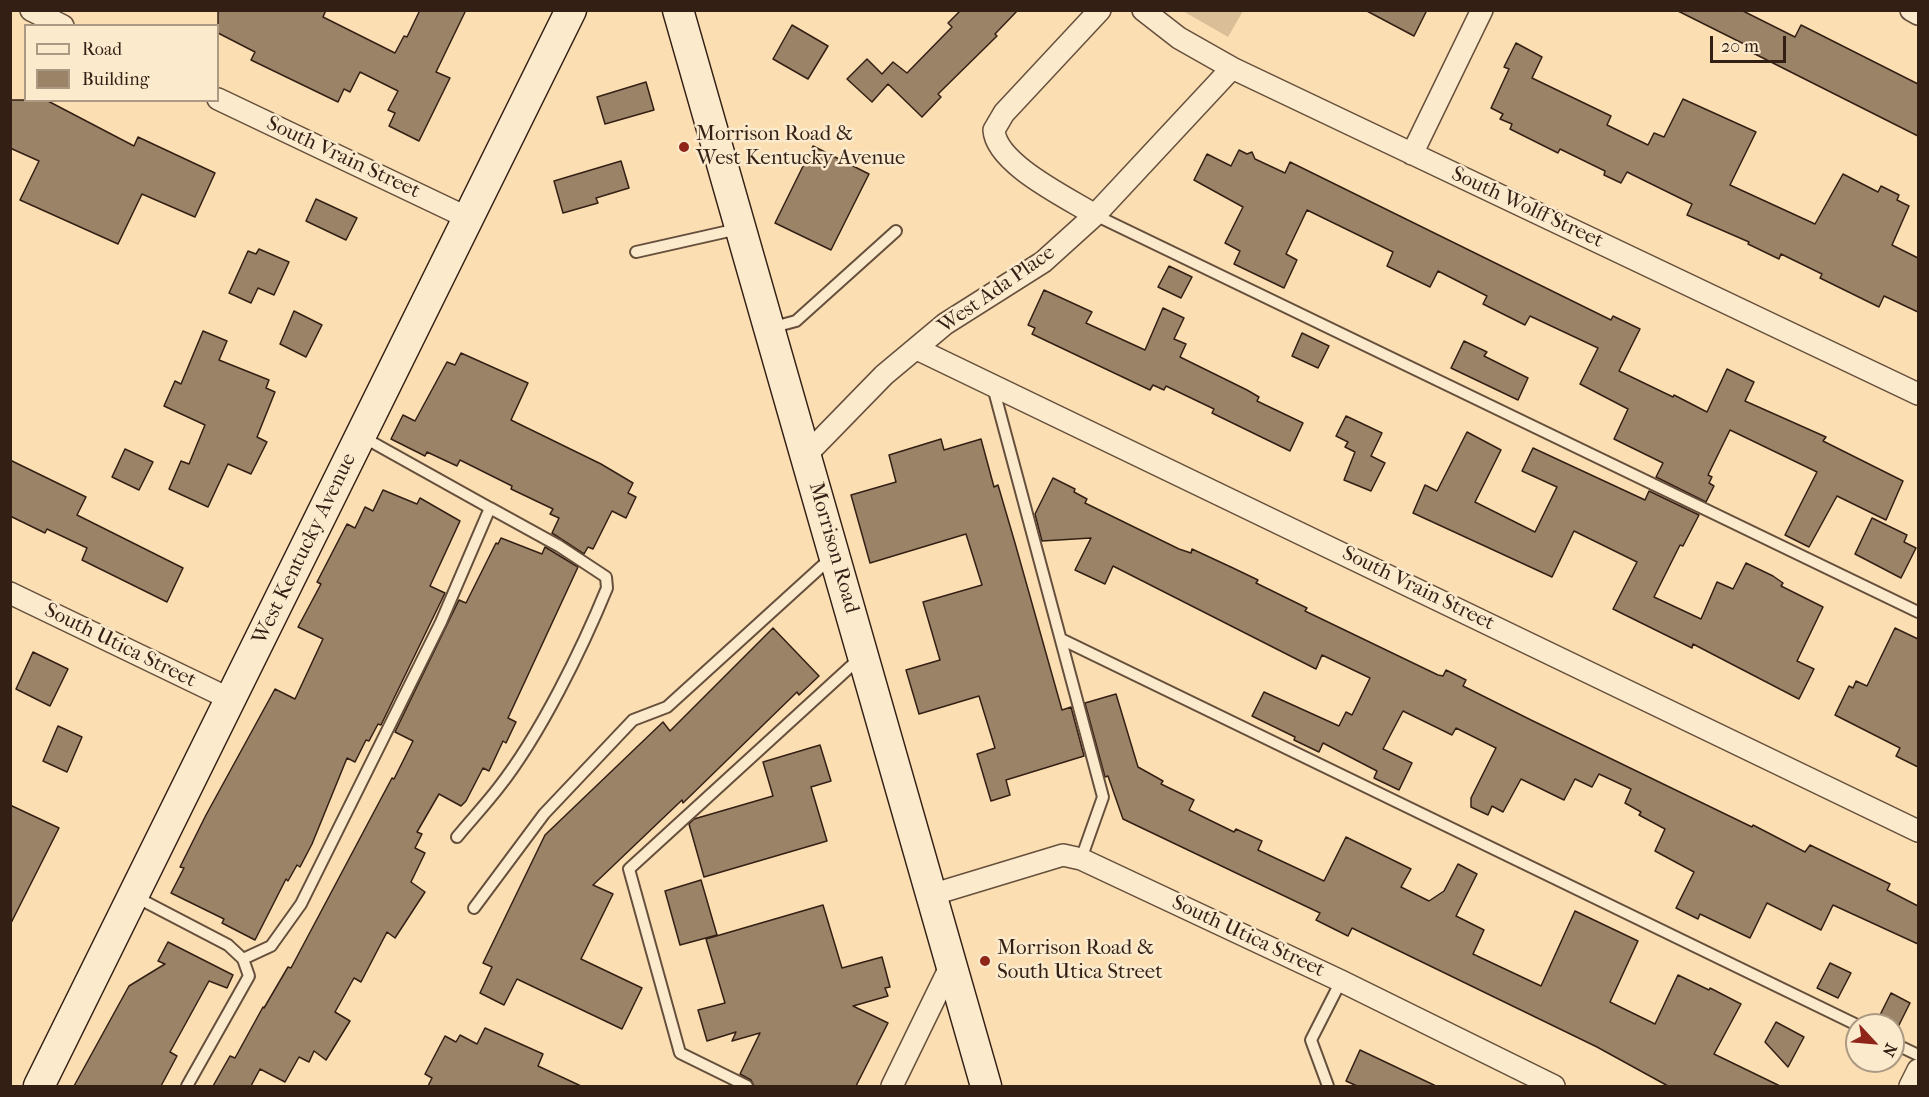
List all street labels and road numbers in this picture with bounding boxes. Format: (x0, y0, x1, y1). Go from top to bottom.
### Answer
street label: South Vrain Street (262, 111, 424, 205)
street label: South Wolff Street (1447, 162, 1607, 254)
street label: West Ada Place (934, 241, 1060, 339)
street label: West Kentucky Avenue (248, 449, 362, 649)
street label: Morrison Road (802, 480, 864, 616)
street label: South Vrain Street (1338, 541, 1498, 637)
street label: South Utica Street (40, 598, 200, 694)
street label: South Utica Street (1168, 891, 1328, 983)

